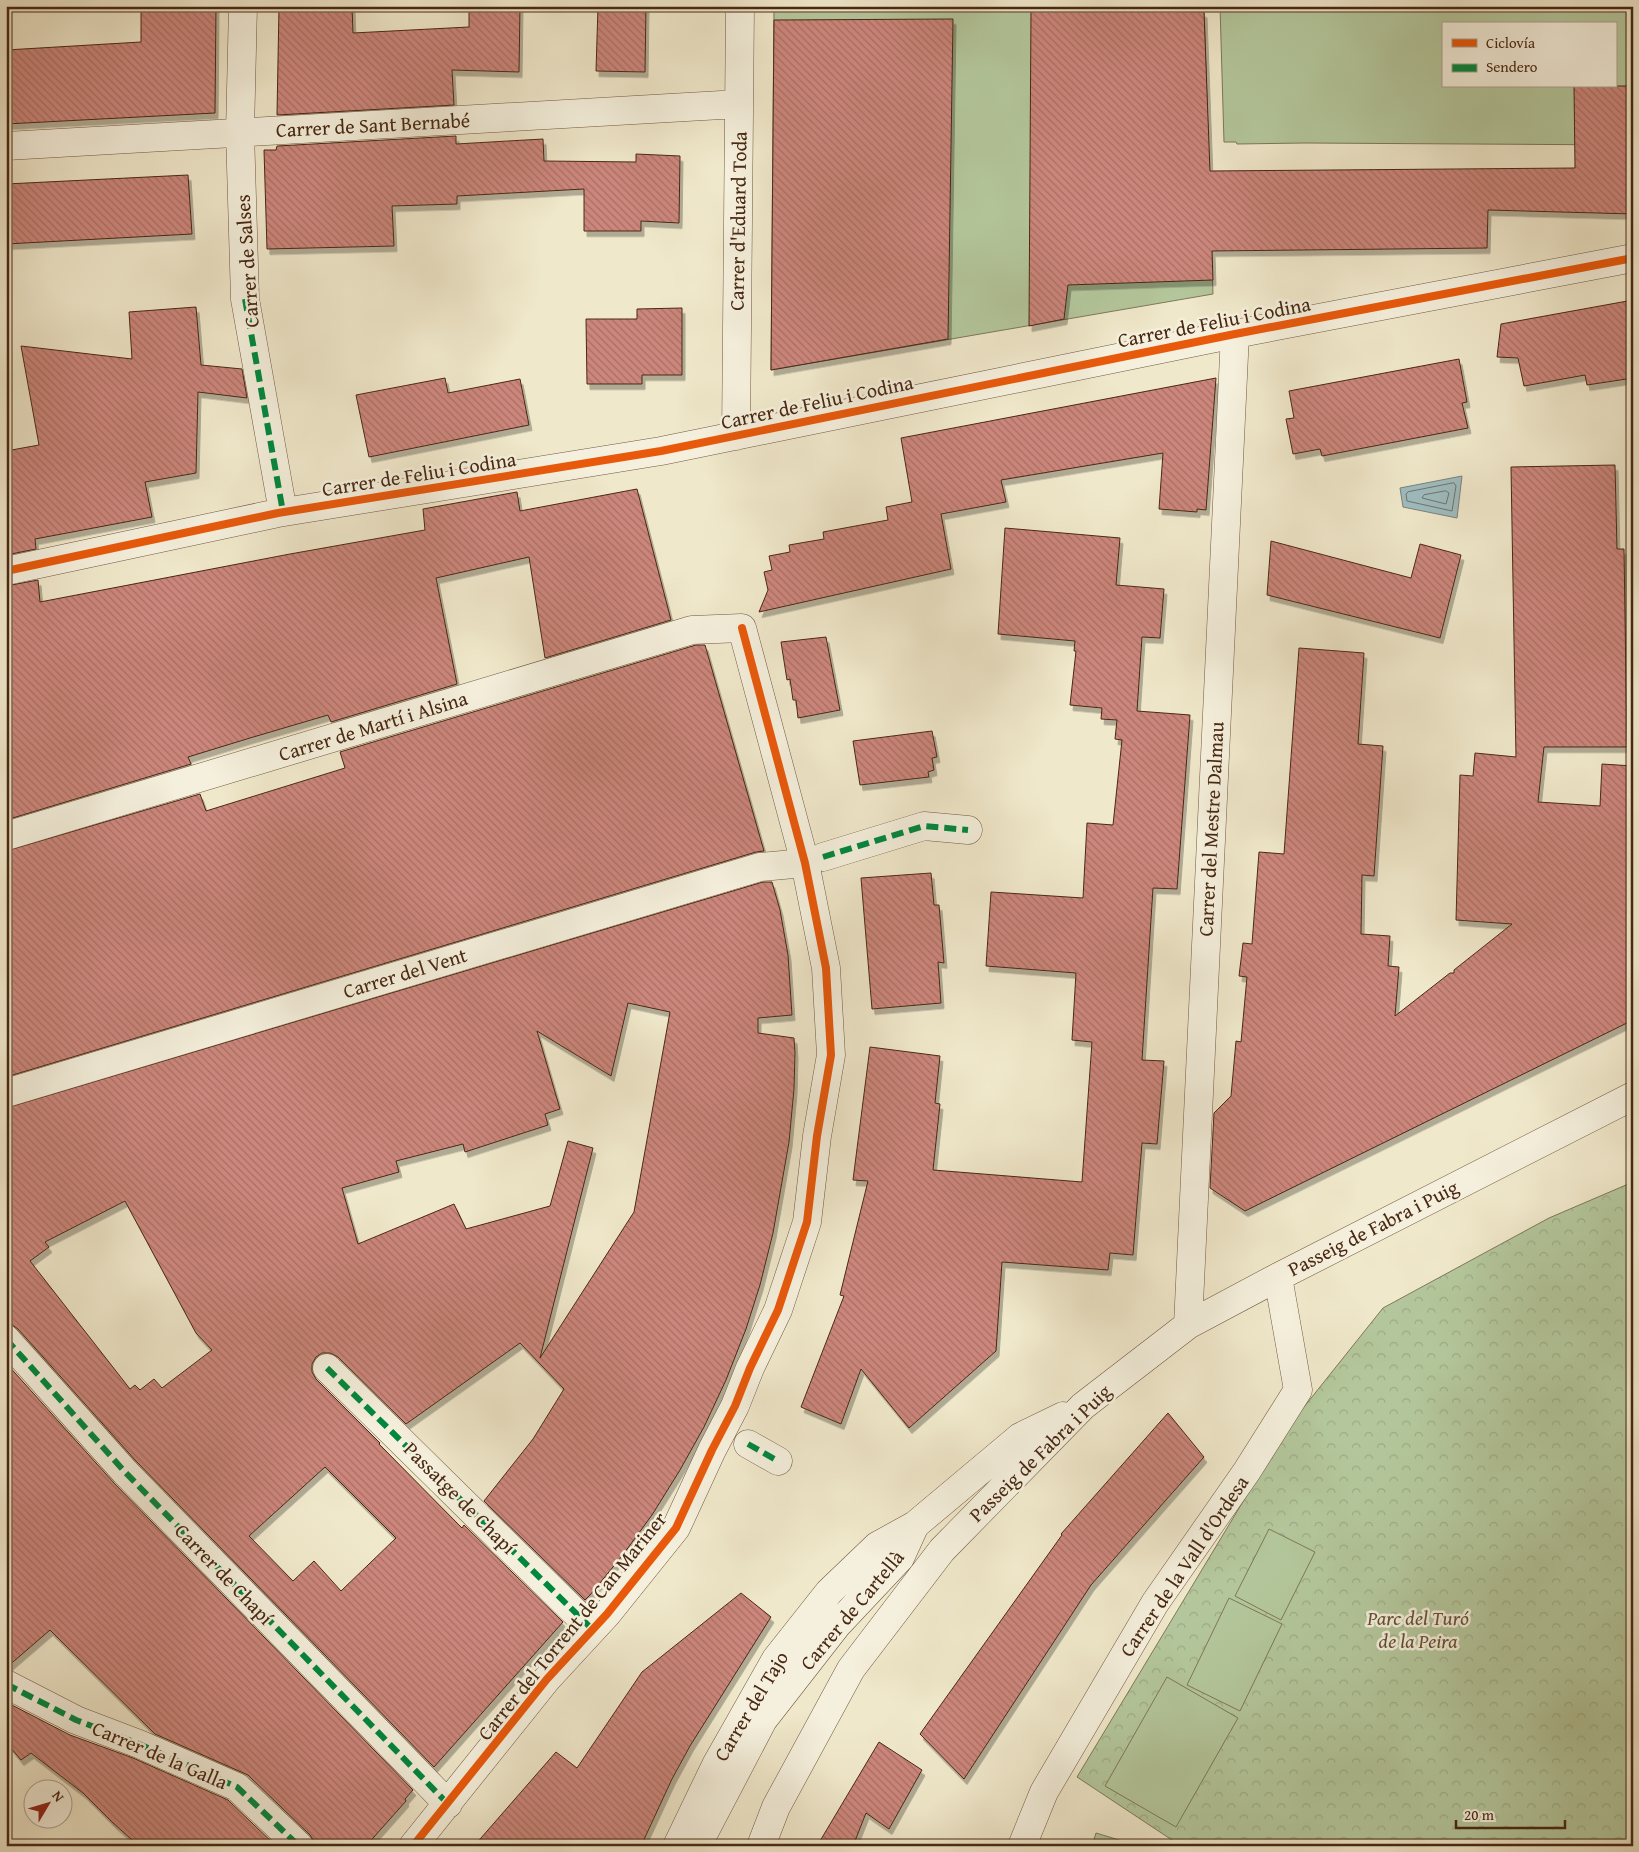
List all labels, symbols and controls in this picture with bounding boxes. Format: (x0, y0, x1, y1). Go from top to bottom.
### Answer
legend (1442, 22, 1616, 88)
text: Ciclovía (1486, 32, 1535, 53)
text: Sendero (1486, 56, 1538, 77)
street label: Carrer de Sant Bernabé (275, 105, 471, 144)
street label: Carrer d'Eduard Toda (721, 131, 754, 311)
street label: Carrer de Salses (227, 194, 266, 328)
street label: Carrer de Feliu i Codina (1115, 288, 1313, 354)
street label: Carrer de Feliu i Codina (718, 367, 916, 436)
street label: Carrer de Feliu i Codina (320, 444, 518, 503)
street label: Carrer de Martí i Alsina (275, 683, 471, 768)
street label: Carrer del Mestre Dalmau (1190, 721, 1231, 937)
street label: Carrer del Vent (339, 940, 470, 1005)
street label: Passeig de Fabra i Puig (1283, 1172, 1463, 1283)
street label: Passeig de Fabra i Puig (962, 1377, 1117, 1528)
street label: Passatge de Chapí (398, 1435, 523, 1561)
street label: Carrer de la Vall d'Ordesa (1112, 1469, 1255, 1662)
street label: Carrer del Torrent de Can Mariner (470, 1505, 673, 1746)
street label: Carrer de Chapí (168, 1516, 281, 1631)
street label: Carrer de Cartellà (793, 1543, 911, 1676)
park label: Parc del Turó de la Peira (1366, 1603, 1469, 1655)
street label: Carrer del Tajo (706, 1645, 795, 1766)
street label: Carrer de la Galla (88, 1713, 233, 1796)
north arrow (22, 1780, 72, 1830)
text: N (47, 1786, 69, 1806)
scale bar (1456, 1797, 1565, 1829)
text: 20 m (1464, 1804, 1495, 1825)

